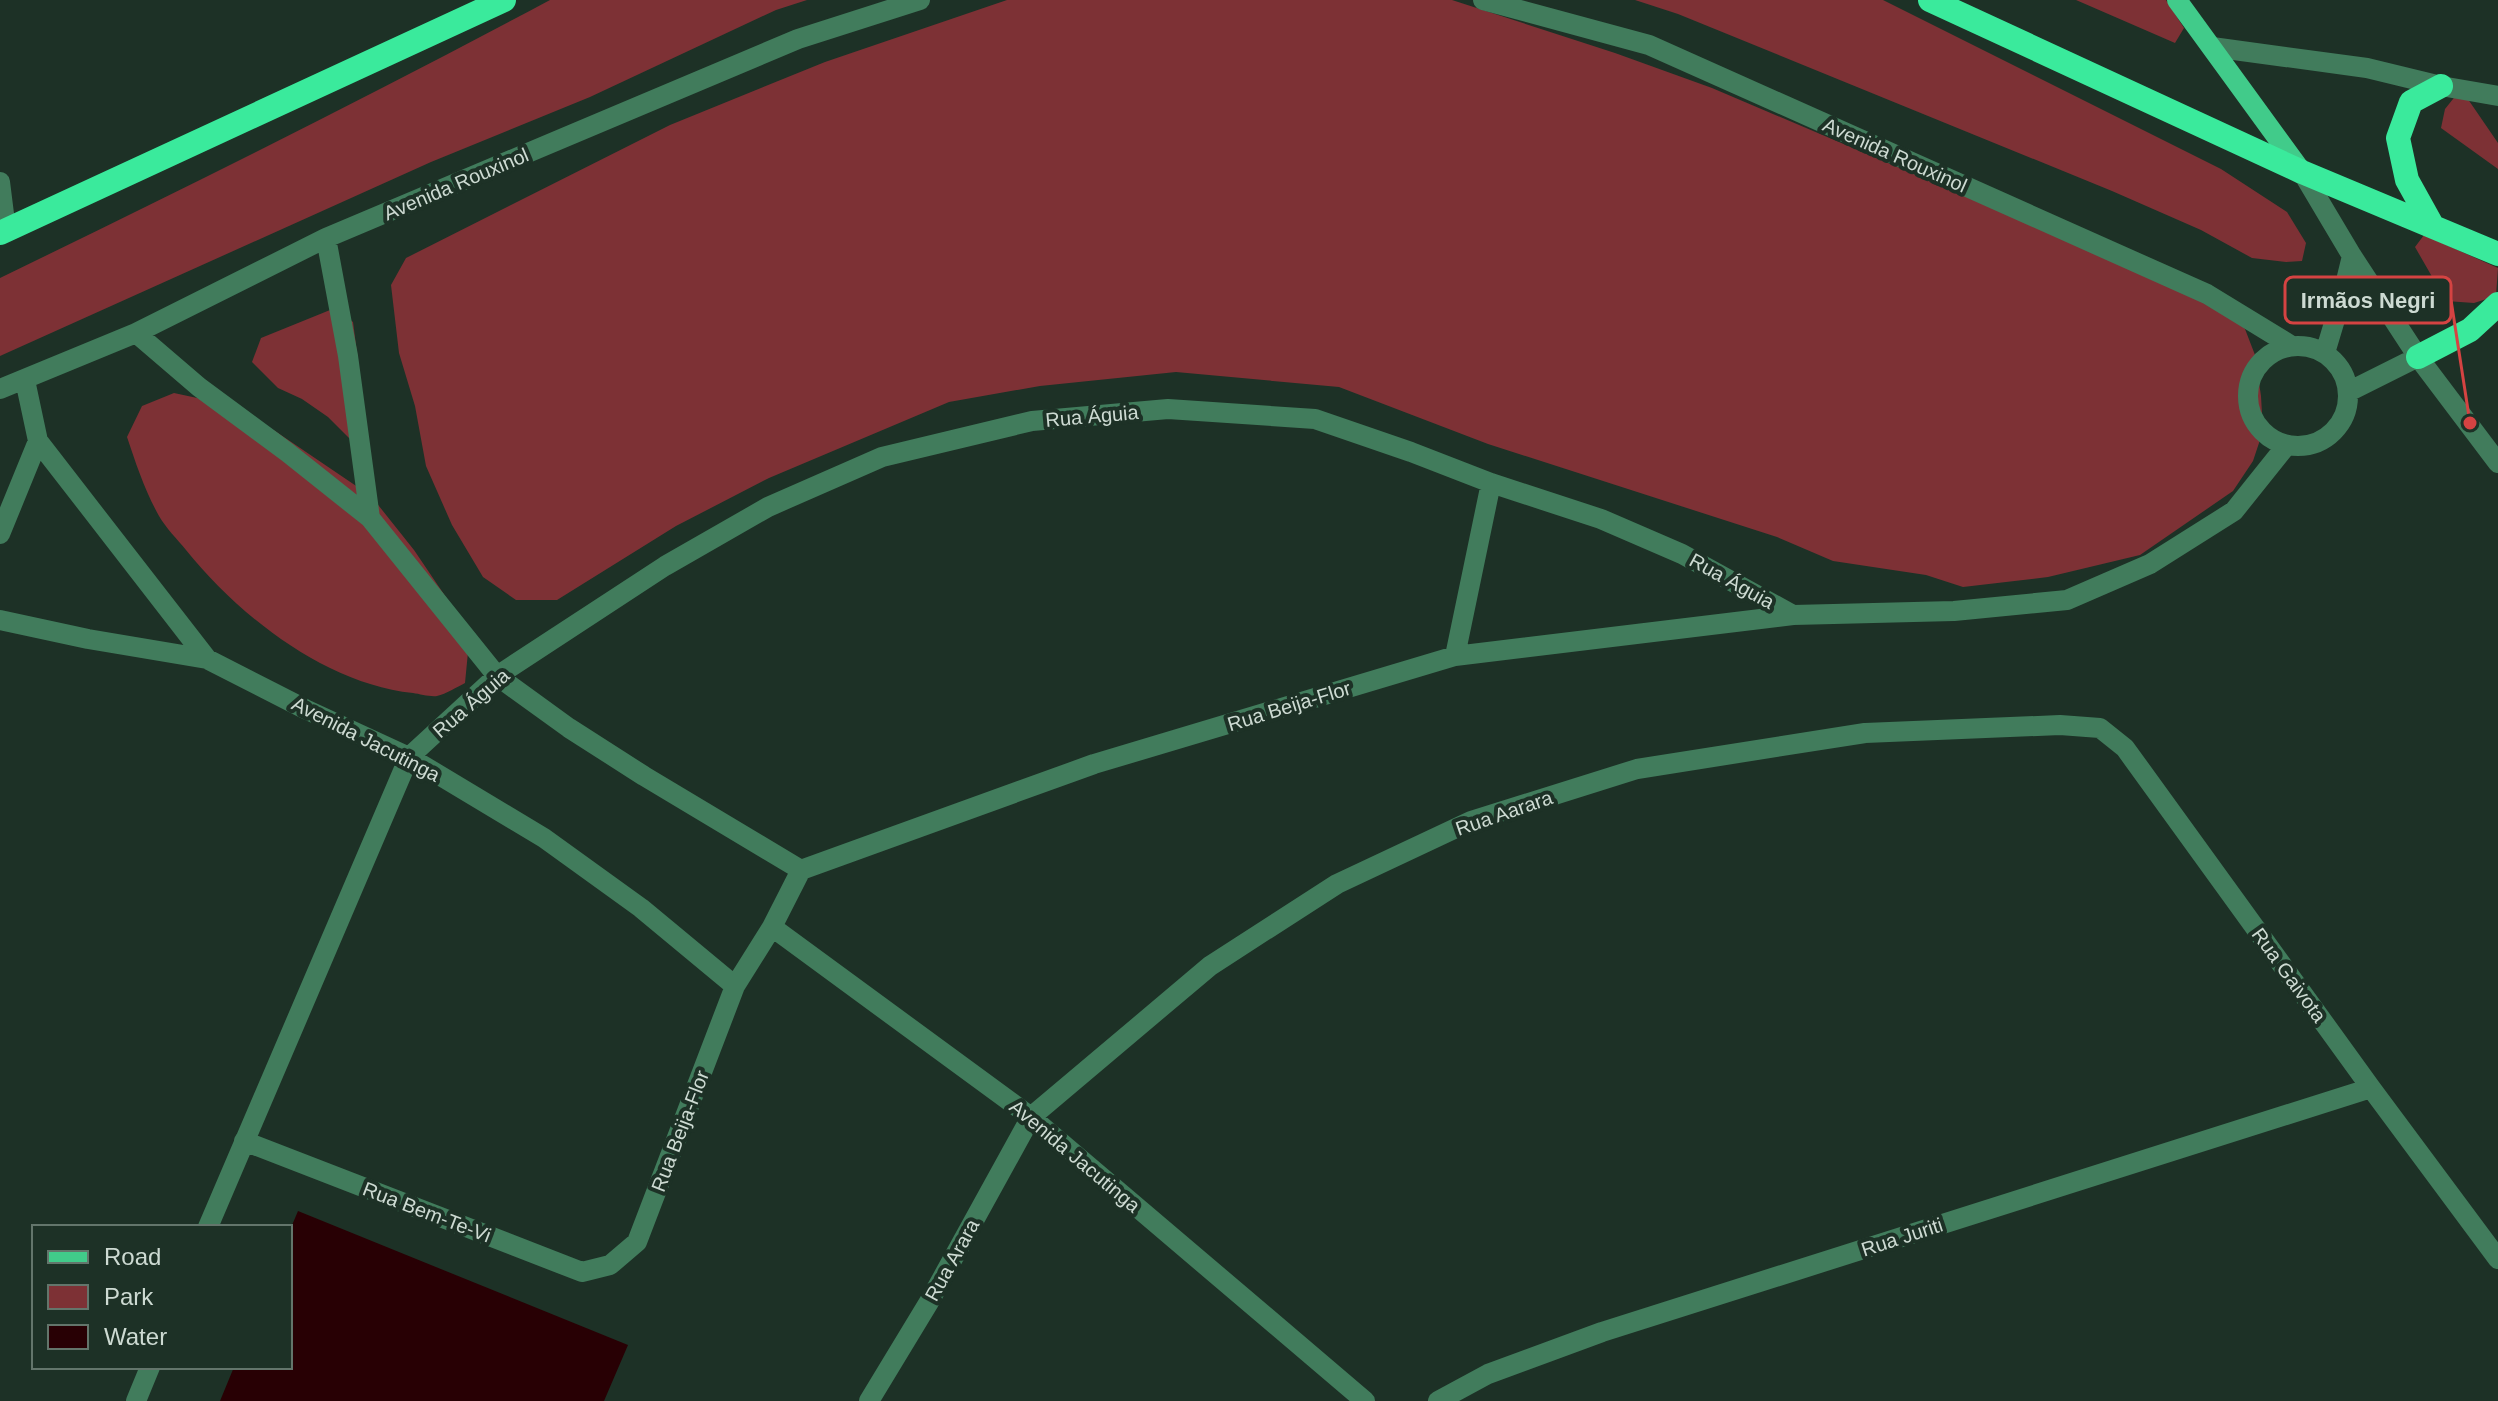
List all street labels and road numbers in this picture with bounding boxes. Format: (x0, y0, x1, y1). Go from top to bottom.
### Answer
street label: Avenida Rouxinol (1820, 113, 1970, 197)
street label: Avenida Rouxinol (380, 144, 532, 224)
street label: Rua Águia (1045, 401, 1140, 431)
street label: Rua Águia (1686, 549, 1779, 614)
street label: Rua Águia (429, 663, 514, 742)
street label: Rua Beija-Flor (1225, 677, 1354, 735)
street label: Avenida Jacutinga (288, 692, 444, 786)
street label: Rua Aarara (1453, 786, 1556, 840)
street label: Rua Gaivota (2247, 924, 2331, 1027)
street label: Rua Beija-Flor (647, 1067, 713, 1195)
street label: Avenida Jacutinga (1005, 1095, 1145, 1217)
street label: Rua Bem-Te-Vi (360, 1177, 494, 1247)
street label: Rua Juriti (1858, 1213, 1946, 1261)
street label: Rua Arara (921, 1215, 984, 1305)

